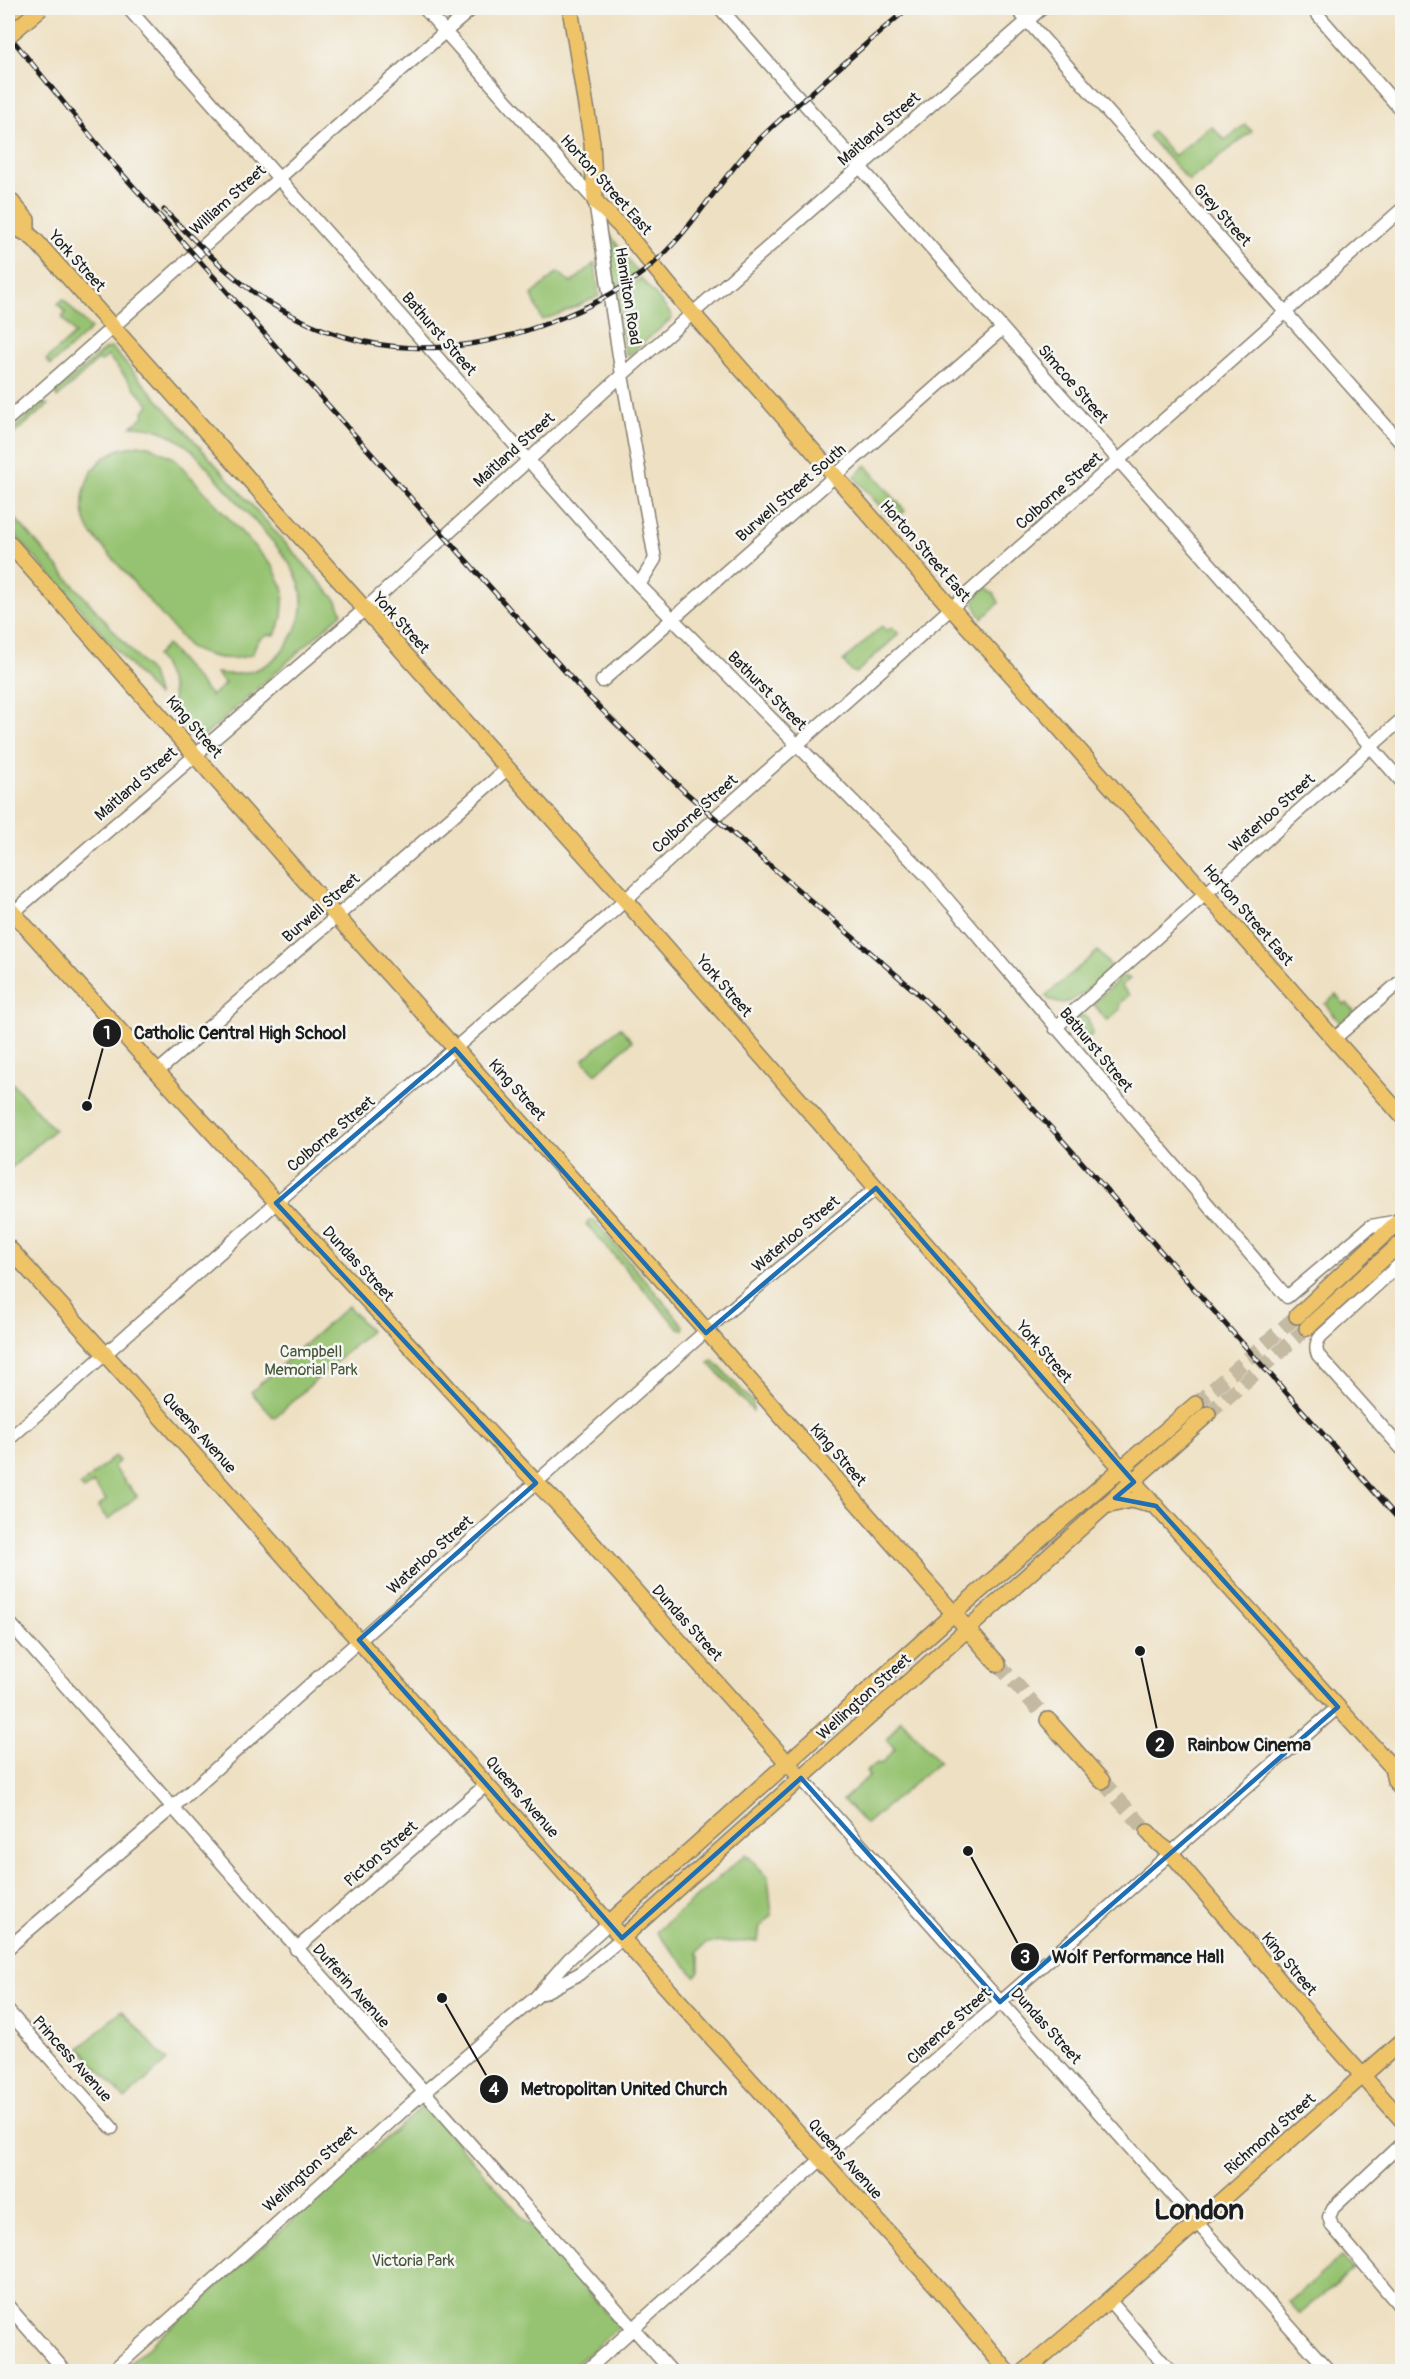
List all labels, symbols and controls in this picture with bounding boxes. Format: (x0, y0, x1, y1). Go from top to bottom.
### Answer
street label: Maitland Street (834, 87, 925, 170)
street label: Horton Street East (556, 131, 657, 240)
street label: William Street (186, 160, 271, 239)
street label: Grey Street (1189, 179, 1256, 251)
street label: York Street (44, 225, 110, 296)
street label: Hamilton Road (610, 246, 646, 346)
street label: Bathurst Street (397, 288, 481, 380)
street label: Simcoe Street (1033, 341, 1113, 428)
street label: Maitland Street (469, 408, 559, 492)
street label: Burwell Street South (732, 440, 850, 546)
street label: Colborne Street (1012, 448, 1107, 534)
street label: Horton Street East (875, 496, 975, 606)
street label: York Street (368, 587, 434, 658)
street label: Bathurst Street (723, 647, 811, 735)
street label: King Street (161, 692, 227, 763)
street label: Maitland Street (91, 742, 182, 825)
street label: Waterloo Street (1225, 769, 1319, 857)
street label: Colborne Street (648, 770, 742, 858)
street label: Horton Street East (1198, 860, 1298, 970)
street label: Burwell Street (278, 869, 364, 947)
street label: York Street (691, 950, 757, 1022)
street label: Bathurst Street (1055, 1004, 1137, 1097)
callout: Catholic Central High School (92, 1015, 358, 1051)
text: 1 (103, 1022, 111, 1045)
text: Catholic Central High School (134, 1022, 346, 1045)
street label: King Street (484, 1055, 550, 1125)
street label: Colborne Street (283, 1091, 379, 1176)
street label: Waterloo Street (748, 1191, 844, 1277)
street label: Dundas Street (318, 1222, 398, 1306)
street label: York Street (1011, 1316, 1077, 1388)
park label: Campbell Memorial Park (264, 1342, 358, 1380)
street label: Queens Avenue (158, 1388, 241, 1478)
street label: King Street (805, 1420, 871, 1491)
street label: Waterloo Street (383, 1511, 477, 1599)
street label: Dundas Street (647, 1581, 727, 1666)
street label: Wellington Street (813, 1649, 916, 1745)
callout: Rainbow Cinema (1145, 1726, 1323, 1762)
text: 2 (1155, 1734, 1165, 1757)
text: Rainbow Cinema (1187, 1734, 1312, 1757)
street label: Queens Avenue (481, 1752, 563, 1842)
street label: Picton Street (340, 1816, 422, 1891)
street label: King Street (1257, 1928, 1322, 2000)
callout: Wolf Performance Hall (1010, 1939, 1236, 1975)
street label: Dufferin Avenue (308, 1940, 394, 2032)
text: 3 (1020, 1946, 1030, 1969)
text: Wolf Performance Hall (1052, 1946, 1224, 1969)
street label: Clarence Street (903, 1983, 995, 2069)
street label: Dundas Street (1006, 1984, 1086, 2069)
street label: Princess Avenue (28, 2012, 116, 2106)
callout: Metropolitan United Church (479, 2071, 740, 2107)
text: 4 (489, 2078, 500, 2101)
text: Metropolitan United Church (521, 2078, 728, 2101)
street label: Richmond Street (1220, 2089, 1320, 2179)
street label: Queens Avenue (804, 2114, 887, 2204)
street label: Wellington Street (259, 2121, 362, 2217)
district label: London (1154, 2193, 1244, 2228)
park label: Victoria Park (371, 2251, 455, 2271)

